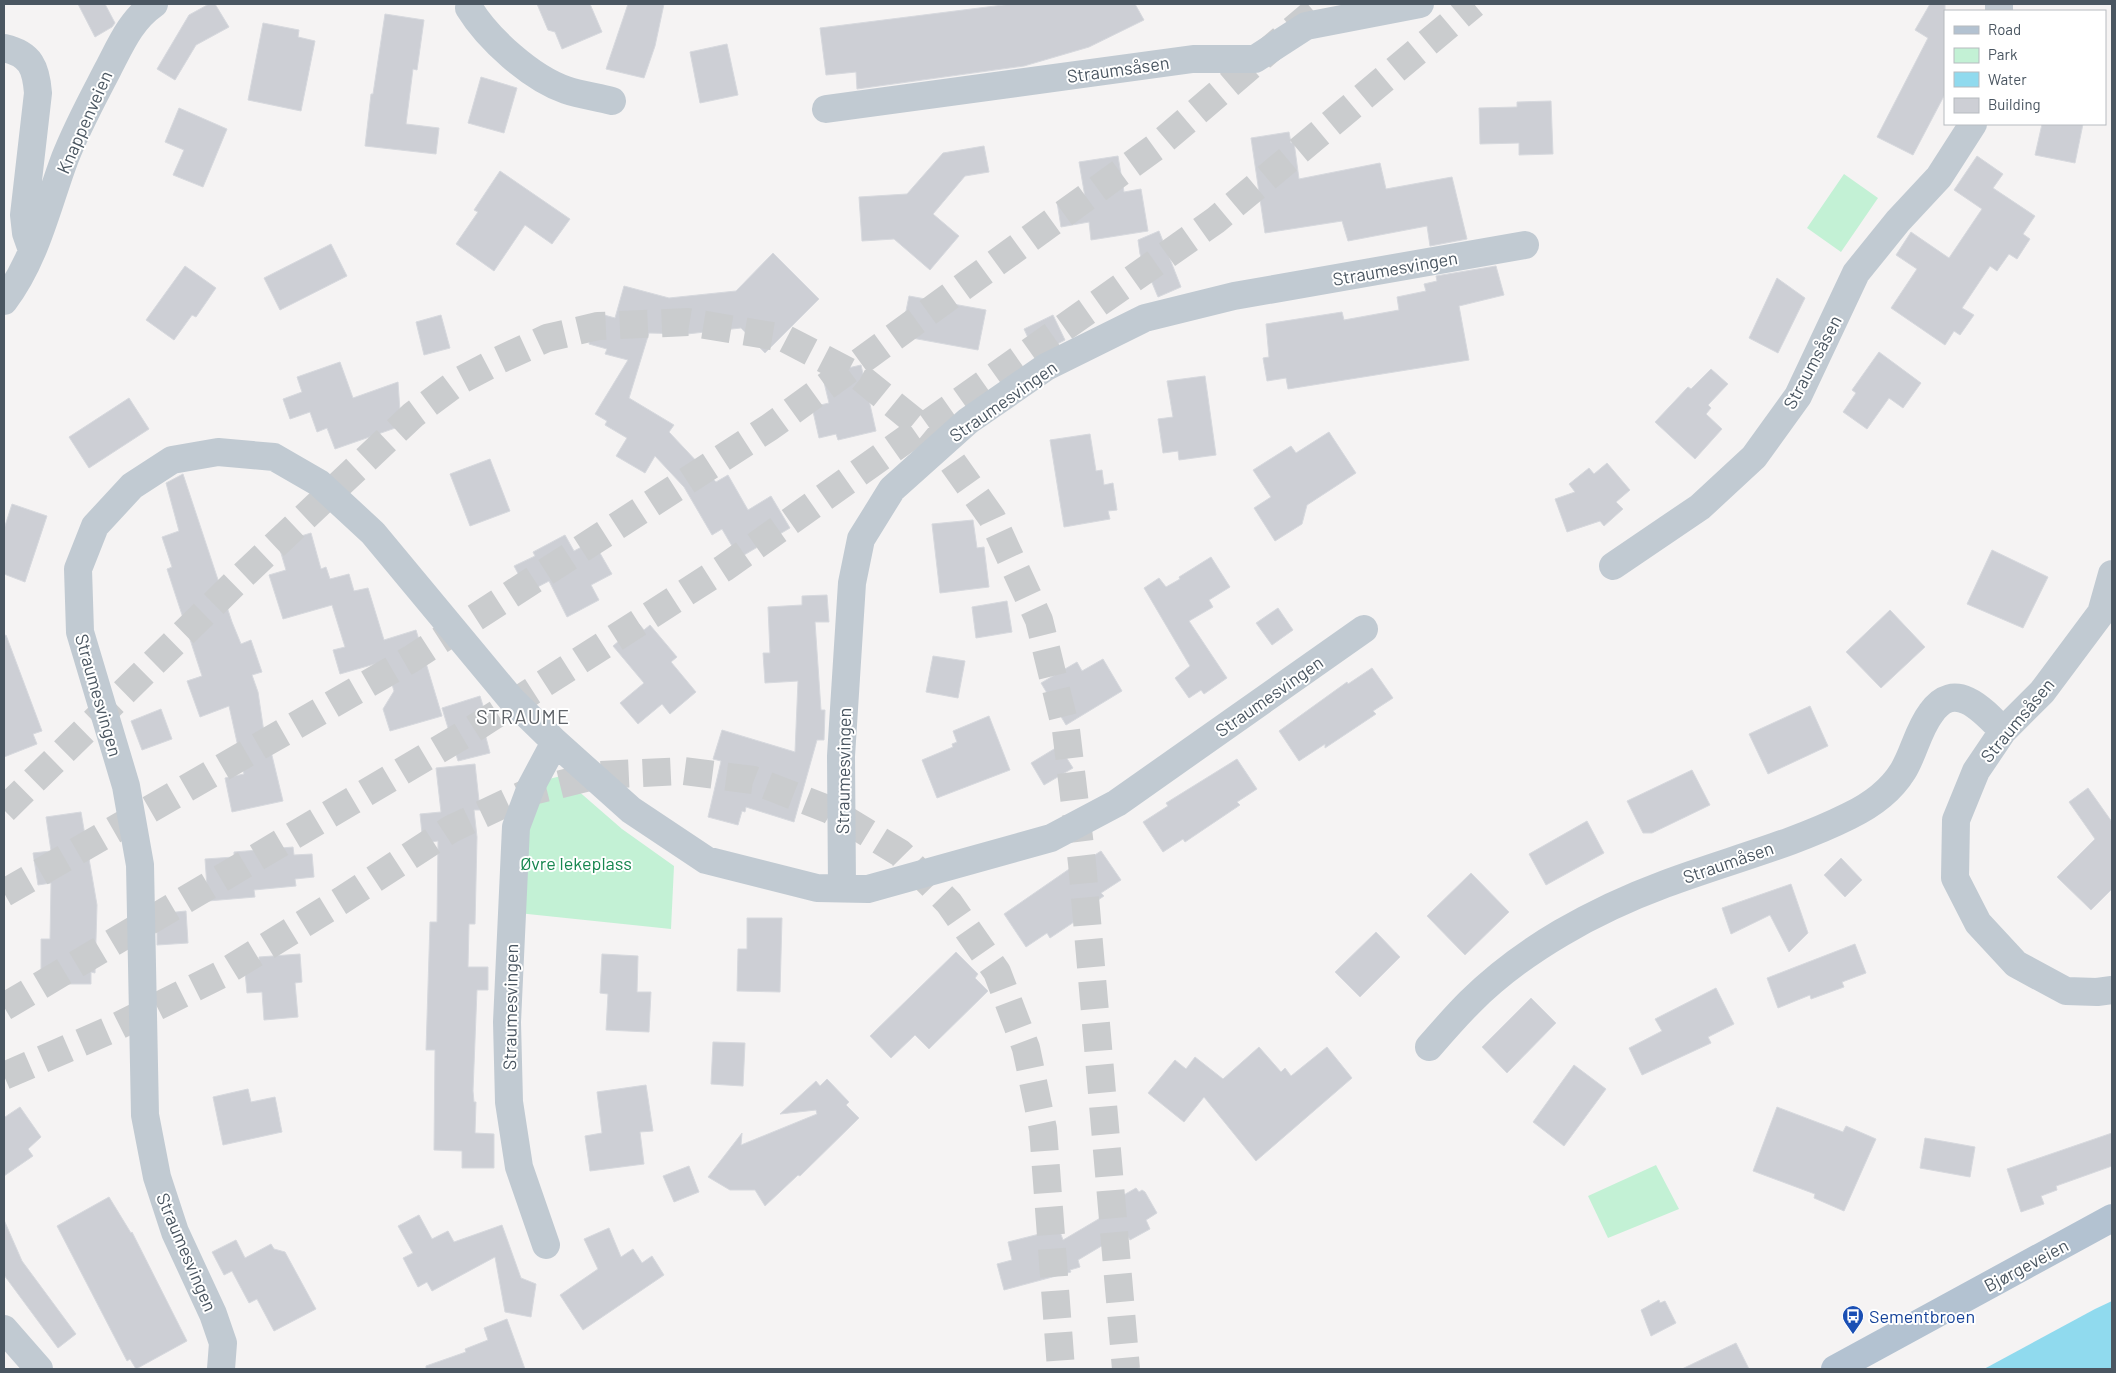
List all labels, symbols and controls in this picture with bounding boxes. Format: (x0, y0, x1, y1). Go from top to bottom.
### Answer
legend (1944, 10, 2106, 125)
text: Road (1988, 20, 2021, 38)
text: Park (1988, 45, 2018, 63)
street label: Straumsåsen (1065, 51, 1171, 87)
street label: Knappenveien (51, 67, 117, 177)
text: Water (1988, 70, 2027, 88)
text: Building (1988, 95, 2041, 113)
street label: Straumesvingen (1331, 246, 1459, 290)
street label: Straumsåsen (1778, 311, 1846, 413)
street label: Straumesvingen (945, 356, 1061, 446)
street label: Straumesvingen (71, 631, 127, 759)
street label: Straumesvingen (1211, 651, 1327, 741)
street label: Straumsåsen (1975, 673, 2059, 767)
district label: STRAUME (476, 704, 570, 728)
street label: Straumesvingen (831, 708, 855, 834)
street label: Straumåsen (1680, 836, 1776, 888)
park label: Øvre lekeplass (520, 852, 632, 874)
street label: Straumesvingen (498, 944, 522, 1070)
street label: Straumesvingen (152, 1189, 222, 1315)
street label: Bjørgeveien (1980, 1234, 2072, 1296)
bus stop icon: Sementbroen (1841, 1304, 1865, 1335)
place label: Sementbroen (1869, 1305, 1975, 1327)

